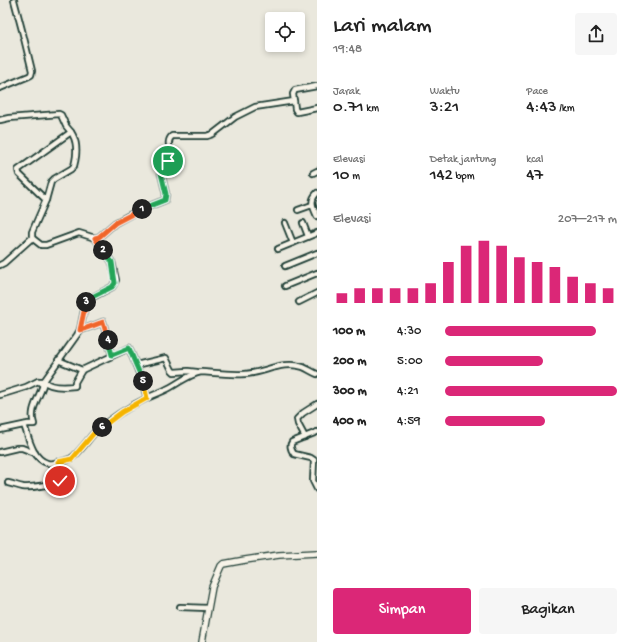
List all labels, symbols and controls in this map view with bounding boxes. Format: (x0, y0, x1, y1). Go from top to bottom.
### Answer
map controls (265, 12, 305, 52)
button: locate (265, 12, 305, 52)
button: share (575, 13, 617, 55)
text: Lari malam (333, 14, 432, 40)
text: 19:48 (333, 42, 362, 57)
text: Jarak (333, 86, 360, 98)
text: Waktu (430, 86, 460, 98)
text: Pace (526, 86, 548, 98)
text: 0.71 (333, 98, 364, 118)
text: 3:21 (430, 98, 459, 118)
text: 4:43 (526, 98, 557, 118)
text: km (364, 103, 379, 115)
text: /km (557, 103, 575, 115)
pin (151, 144, 185, 178)
icon: arrive (157, 150, 179, 172)
text: Elevasi (333, 154, 365, 166)
text: Detak jantung (430, 154, 496, 166)
text: kcal (526, 154, 544, 166)
text: 10 (333, 166, 350, 186)
text: 142 (430, 166, 453, 186)
text: 47 (526, 166, 543, 186)
text: m (350, 171, 360, 183)
text: bpm (453, 171, 475, 183)
pin: 1 (132, 199, 152, 219)
text: 1 (140, 203, 144, 215)
text: Elevasi (333, 212, 371, 227)
text: 207–217 m (558, 212, 617, 227)
pin: 2 (93, 240, 113, 260)
text: 2 (100, 244, 106, 256)
pin: 3 (76, 292, 96, 312)
text: 3 (83, 296, 89, 308)
text: 100 m (333, 324, 365, 339)
text: 4:30 (397, 324, 421, 339)
pin: 4 (98, 330, 118, 350)
text: 4 (105, 334, 111, 346)
text: 200 m (333, 354, 366, 369)
text: 5:00 (397, 354, 423, 369)
pin: 5 (133, 371, 153, 391)
text: 5 (140, 375, 146, 387)
text: 300 m (333, 384, 367, 399)
text: 4:21 (397, 384, 419, 399)
text: 400 m (333, 414, 366, 429)
text: 4:59 (397, 414, 421, 429)
pin: 6 (92, 417, 112, 437)
text: 6 (99, 421, 105, 433)
pin (43, 464, 77, 498)
icon: check (49, 470, 71, 492)
button: Simpan (333, 588, 471, 634)
button: Bagikan (479, 588, 617, 634)

